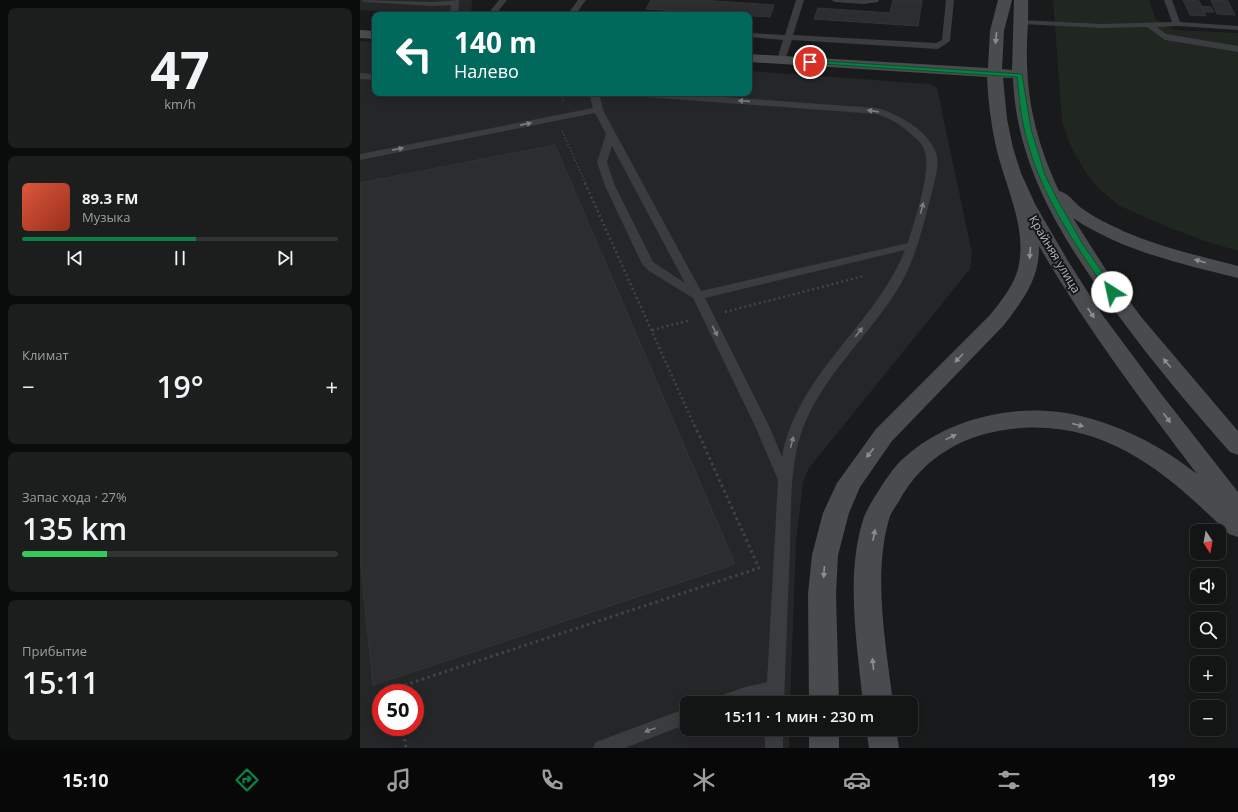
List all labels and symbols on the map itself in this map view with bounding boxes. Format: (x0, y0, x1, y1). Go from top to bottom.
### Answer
one-way arrow (992, 32, 999, 44)
pin (793, 45, 827, 79)
one-way arrow (738, 98, 750, 105)
one-way arrow (867, 108, 880, 114)
one-way arrow (520, 121, 532, 127)
one-way arrow (392, 146, 404, 152)
one-way arrow (920, 201, 926, 214)
street label: Крайняя улица (1025, 212, 1085, 296)
one-way arrow (1026, 247, 1033, 259)
one-way arrow (1194, 258, 1206, 264)
position arrow (1091, 271, 1133, 313)
one-way arrow (1087, 308, 1095, 318)
one-way arrow (712, 325, 718, 337)
one-way arrow (855, 326, 863, 337)
one-way arrow (954, 353, 964, 363)
one-way arrow (1162, 358, 1171, 369)
one-way arrow (1163, 413, 1171, 423)
one-way arrow (1073, 422, 1085, 428)
one-way arrow (946, 434, 957, 440)
one-way arrow (789, 436, 795, 448)
one-way arrow (866, 447, 874, 458)
north arrow (1190, 524, 1226, 560)
one-way arrow (871, 529, 877, 541)
one-way arrow (821, 566, 828, 578)
one-way arrow (870, 658, 877, 670)
speed limit sign: 50 (372, 684, 424, 736)
one-way arrow (644, 727, 656, 733)

